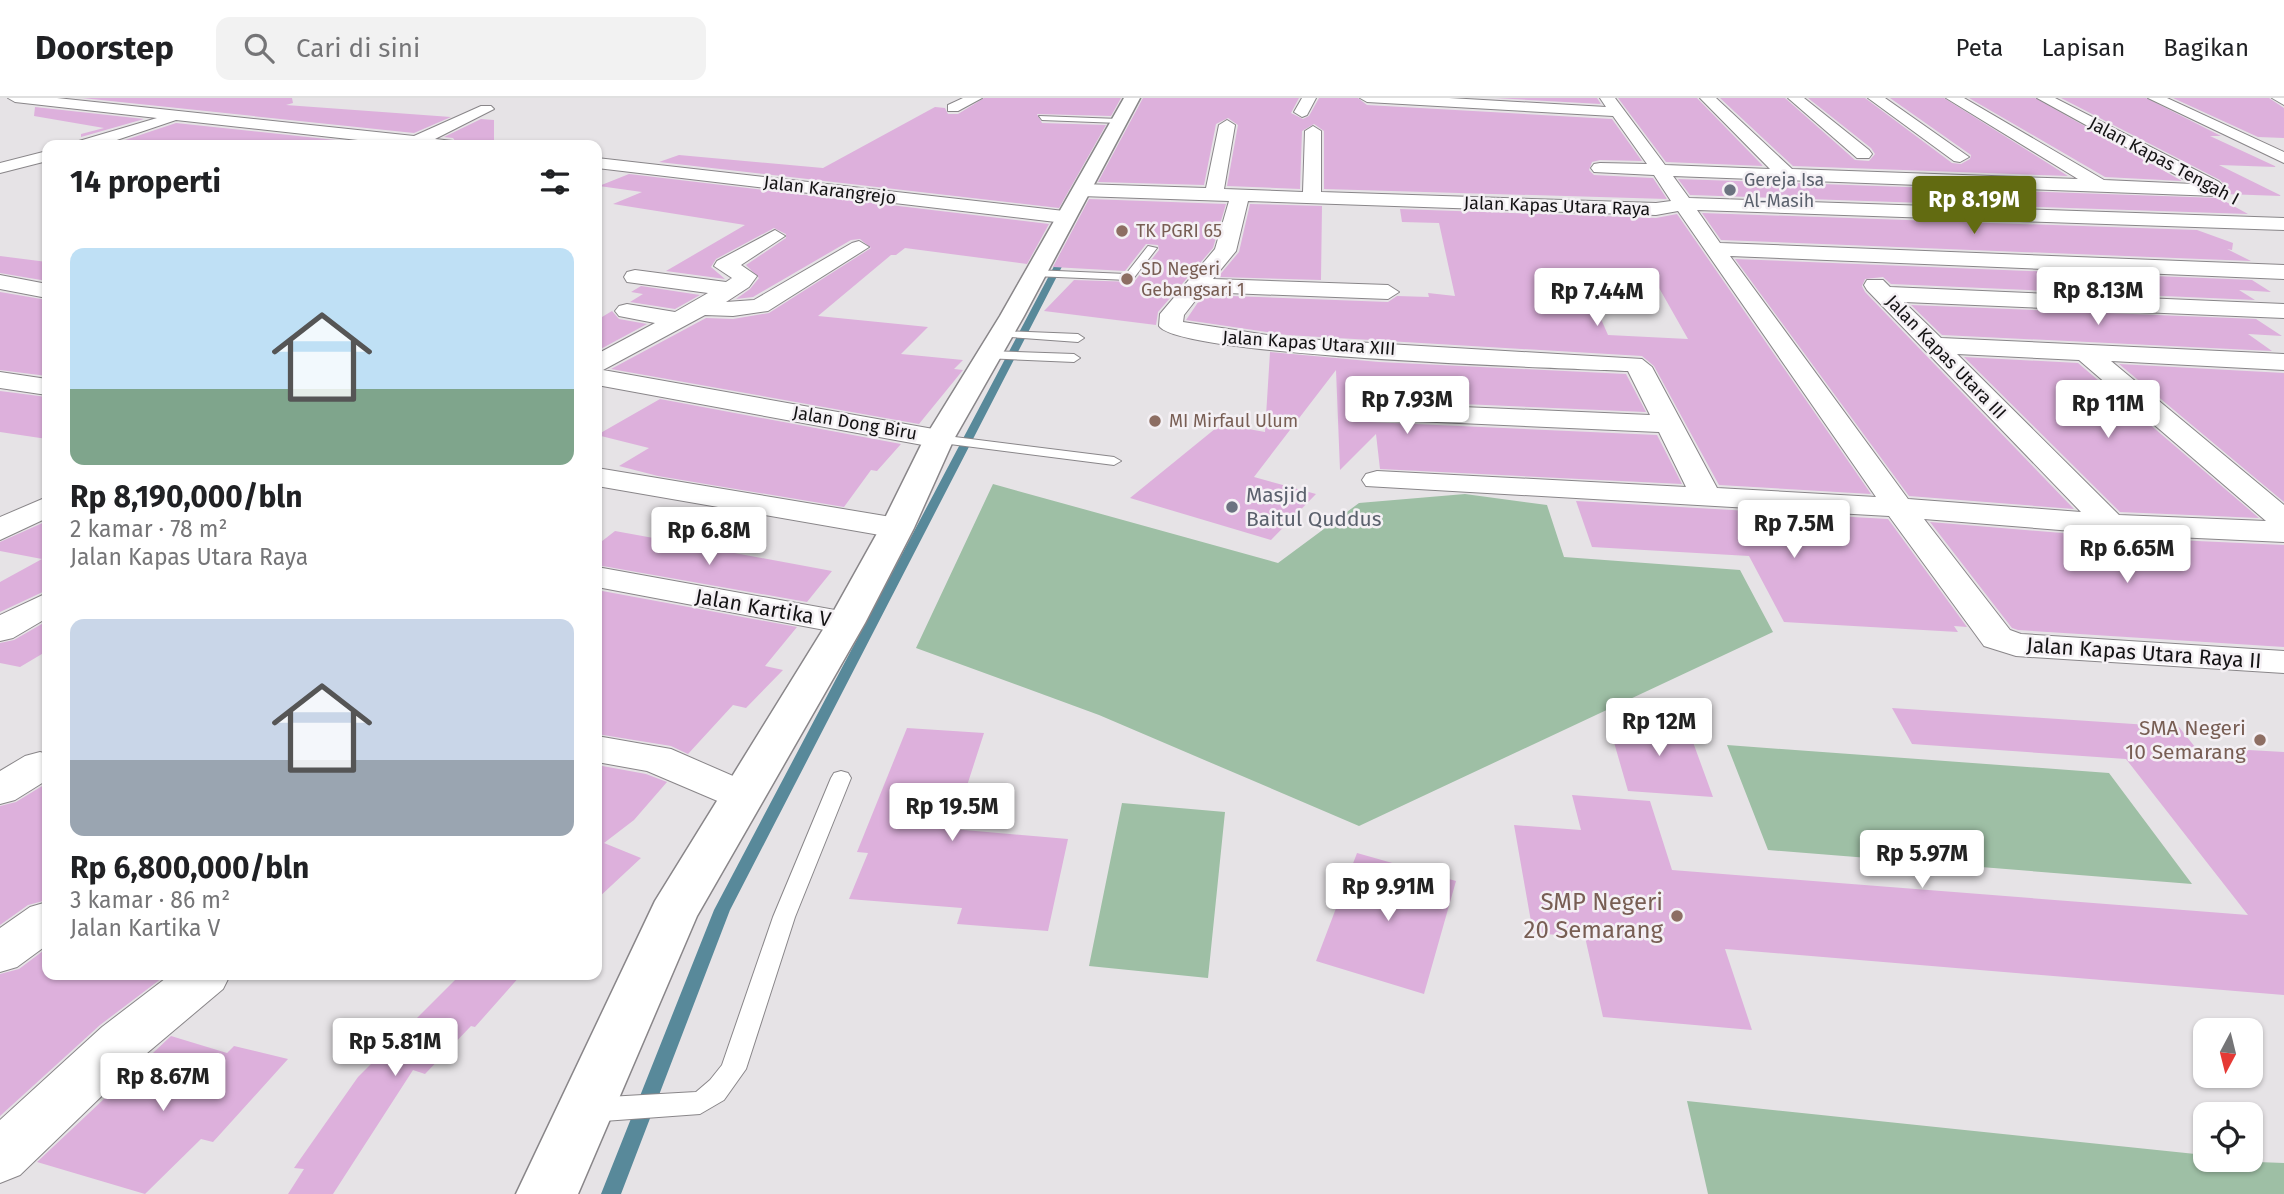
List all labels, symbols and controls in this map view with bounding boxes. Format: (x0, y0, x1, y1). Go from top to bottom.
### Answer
search box (216, 17, 706, 80)
text: Doorstep (35, 28, 174, 68)
icon: search (240, 29, 278, 67)
text: Cari di sini (296, 33, 420, 64)
text: Peta (1956, 34, 2003, 62)
text: Lapisan (2041, 34, 2125, 62)
text: Bagikan (2163, 34, 2249, 62)
street label: Jalan Kapas Tengah I (2085, 112, 2243, 210)
icon: filters (536, 163, 574, 201)
text: 14 properti (70, 164, 221, 200)
place label: Gereja Isa Al-Masih (1744, 169, 1824, 212)
street label: Jalan Karangrejo (762, 171, 898, 209)
pin: Rp 8.19M (1902, 176, 2046, 236)
marker: Gereja Isa Al-Masih (1722, 182, 1738, 198)
text: Rp 8.19M (1928, 185, 2020, 213)
street label: Jalan Kapas Utara Raya (1463, 192, 1651, 220)
place label: TK PGRI 65 (1136, 220, 1222, 242)
marker: TK PGRI 65 (1114, 223, 1130, 239)
place label: SD Negeri Gebangsari 1 (1141, 258, 1245, 301)
pin: Rp 7.44M (1525, 268, 1669, 328)
pin: Rp 8.13M (2026, 268, 2170, 327)
marker: SD Negeri Gebangsari 1 (1119, 271, 1135, 287)
text: Rp 8.13M (2053, 276, 2143, 304)
text: Rp 7.44M (1550, 277, 1644, 305)
street label: Jalan Kapas Utara III (1881, 290, 2011, 424)
icon: home (259, 294, 385, 420)
street label: Jalan Kapas Utara XIII (1222, 326, 1396, 360)
pin: Rp 7.93M (1335, 376, 1479, 436)
pin: Rp 11M (2051, 380, 2165, 440)
text: Rp 7.93M (1361, 385, 1453, 413)
text: Rp 11M (2072, 389, 2144, 417)
street label: Jalan Dong Biru (791, 401, 919, 445)
place label: MI Mirfaul Ulum (1169, 410, 1298, 432)
marker: MI Mirfaul Ulum (1147, 413, 1163, 429)
text: Rp 8,190,000/bln (70, 479, 303, 515)
place label: Masjid Baitul Quddus (1246, 482, 1382, 532)
marker: Masjid Baitul Quddus (1224, 499, 1240, 515)
pin: Rp 7.5M (1729, 500, 1859, 560)
pin: Rp 6.8M (644, 508, 774, 567)
text: Rp 7.5M (1754, 509, 1834, 537)
text: 2 kamar · 78 m² (70, 515, 228, 543)
text: Rp 6.8M (667, 516, 751, 544)
pin: Rp 6.65M (2055, 526, 2199, 585)
text: Rp 6.65M (2080, 534, 2174, 562)
text: Jalan Kapas Utara Raya (70, 543, 308, 571)
street label: Jalan Kartika V (693, 583, 833, 633)
street label: Jalan Kapas Utara Raya II (2026, 632, 2262, 674)
icon: home (259, 665, 385, 791)
pin: Rp 12M (1602, 698, 1716, 758)
text: Rp 12M (1622, 707, 1696, 735)
place label: SMA Negeri 10 Semarang (2125, 715, 2246, 765)
marker: SMA Negeri 10 Semarang (2252, 732, 2268, 748)
pin: Rp 19.5M (880, 784, 1024, 843)
text: Rp 19.5M (905, 792, 999, 820)
pin: Rp 5.97M (1850, 830, 1994, 890)
text: Rp 5.97M (1876, 839, 1968, 867)
text: Rp 6,800,000/bln (70, 850, 309, 886)
pin: Rp 9.91M (1316, 864, 1460, 923)
text: Rp 9.91M (1342, 872, 1434, 900)
text: 3 kamar · 86 m² (70, 886, 230, 914)
place label: SMP Negeri 20 Semarang (1524, 888, 1664, 944)
marker: SMP Negeri 20 Semarang (1669, 908, 1685, 924)
text: Jalan Kartika V (70, 914, 220, 942)
pin: Rp 5.81M (323, 1018, 467, 1078)
north arrow (2193, 1018, 2263, 1088)
map controls (2193, 1018, 2263, 1172)
text: Rp 5.81M (349, 1027, 441, 1055)
pin: Rp 8.67M (91, 1054, 235, 1113)
text: Rp 8.67M (116, 1062, 210, 1090)
button: locate (2193, 1102, 2263, 1172)

